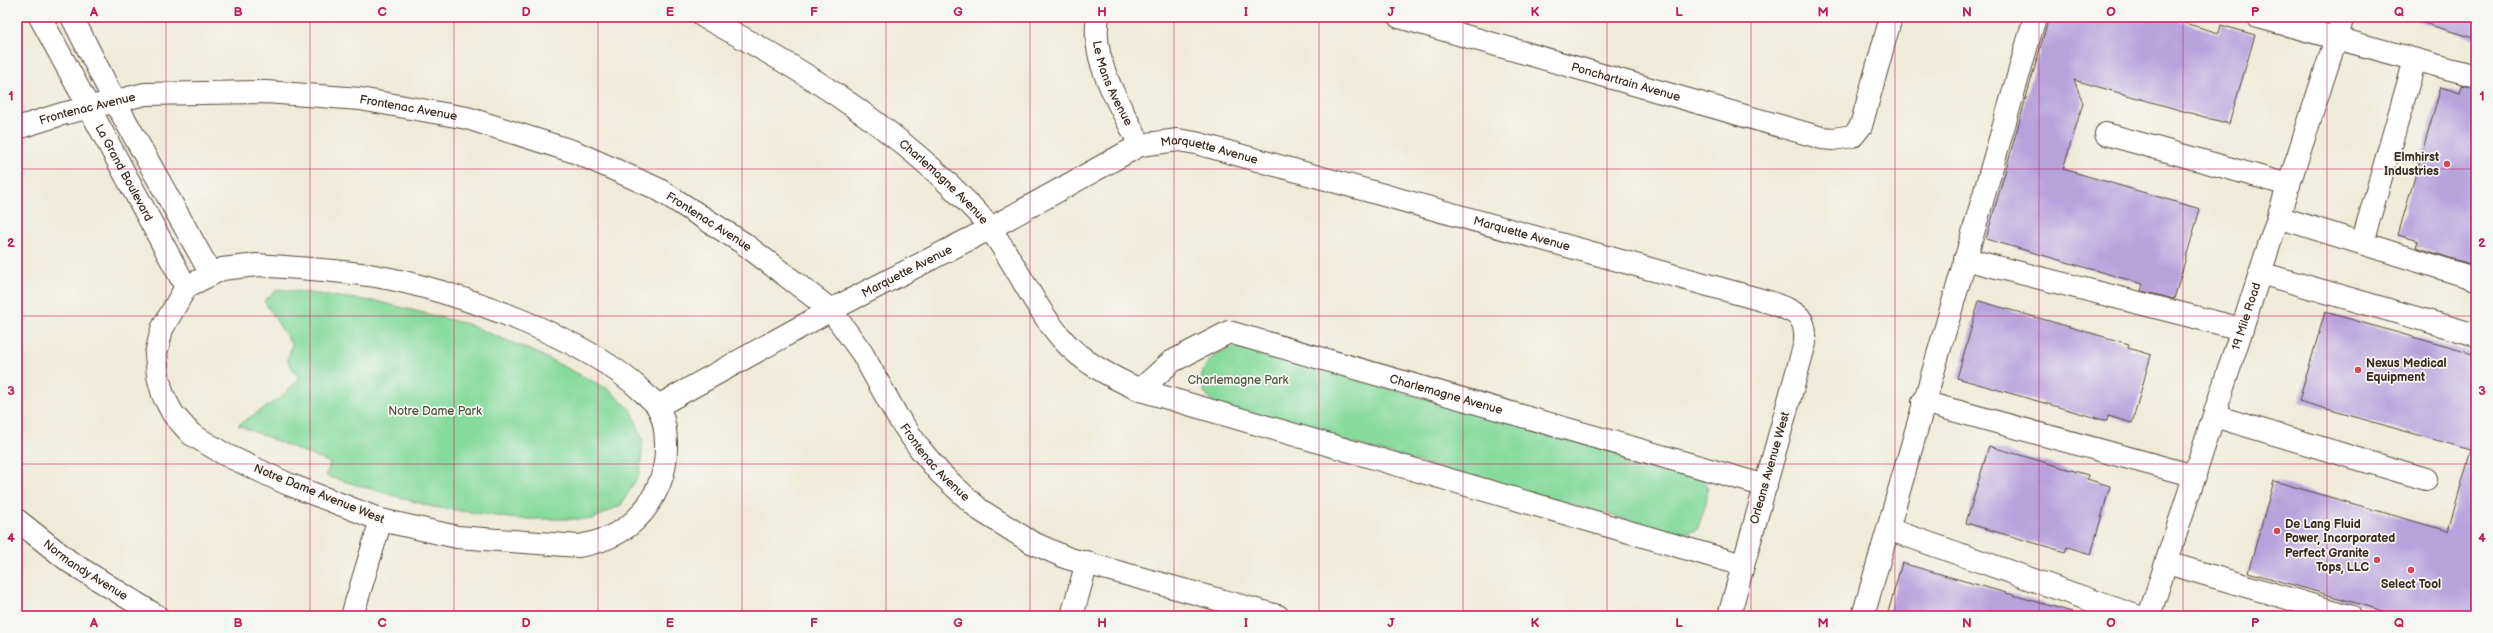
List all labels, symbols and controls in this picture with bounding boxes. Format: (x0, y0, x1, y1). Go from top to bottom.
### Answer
text: A (89, 4, 98, 20)
text: B (233, 4, 243, 20)
text: C (377, 4, 387, 20)
text: D (521, 4, 531, 20)
text: E (666, 4, 675, 20)
text: F (810, 4, 818, 20)
text: G (953, 4, 963, 20)
text: H (1097, 4, 1107, 20)
text: I (1244, 4, 1248, 20)
text: J (1387, 4, 1395, 20)
text: K (1531, 4, 1540, 20)
text: L (1675, 4, 1683, 20)
text: M (1817, 4, 1829, 20)
text: N (1962, 4, 1972, 20)
text: O (2106, 4, 2116, 20)
text: P (2251, 4, 2260, 20)
text: Q (2394, 4, 2404, 20)
street label: Le Mans Avenue (1090, 40, 1136, 128)
street label: Ponchartrain Avenue (1570, 59, 1682, 105)
text: 1 (8, 88, 14, 104)
text: 1 (2479, 88, 2485, 104)
street label: Frontenac Avenue (37, 89, 137, 128)
street label: Frontenac Avenue (358, 92, 458, 124)
street label: La Grand Boulevard (92, 122, 157, 224)
street label: Marquette Avenue (1160, 133, 1260, 167)
street label: Charlemagne Avenue (896, 136, 992, 227)
place label: Elmhirst Industries (2384, 150, 2439, 179)
marker: Elmhirst Industries (2442, 159, 2452, 169)
street label: Frontenac Avenue (663, 189, 755, 255)
street label: Marquette Avenue (1472, 213, 1572, 254)
text: 2 (7, 235, 15, 251)
text: 2 (2478, 235, 2486, 251)
street label: Marquette Avenue (859, 242, 955, 301)
street label: 19 Mile Road (2228, 281, 2264, 352)
place label: Nexus Medical Equipment (2366, 356, 2447, 385)
marker: Nexus Medical Equipment (2353, 365, 2363, 375)
street label: Charlemagne Avenue (1388, 371, 1505, 418)
park label: Charlemagne Park (1188, 373, 1289, 388)
text: 3 (7, 383, 15, 399)
text: 3 (2478, 383, 2486, 399)
park label: Notre Dame Park (388, 404, 482, 419)
street label: Orleans Avenue West (1747, 410, 1793, 526)
street label: Frontenac Avenue (897, 420, 973, 504)
street label: Notre Dame Avenue West (252, 461, 387, 527)
place label: De Lang Fluid Power, Incorporated (2285, 517, 2395, 546)
marker: De Lang Fluid Power, Incorporated (2272, 526, 2282, 536)
text: 4 (7, 530, 15, 546)
text: 4 (2478, 530, 2486, 546)
street label: Normandy Avenue (40, 536, 131, 604)
place label: Perfect Granite Tops, LLC (2285, 546, 2369, 575)
marker: Perfect Granite Tops, LLC (2372, 555, 2382, 565)
marker: Select Tool (2406, 565, 2416, 575)
place label: Select Tool (2381, 577, 2441, 592)
text: A (89, 615, 98, 631)
text: B (233, 615, 243, 631)
text: C (377, 615, 387, 631)
text: D (521, 615, 531, 631)
text: E (666, 615, 675, 631)
text: F (810, 615, 818, 631)
text: G (953, 615, 963, 631)
text: H (1097, 615, 1107, 631)
text: I (1244, 615, 1248, 631)
text: J (1387, 615, 1395, 631)
text: K (1531, 615, 1540, 631)
text: L (1675, 615, 1683, 631)
text: M (1817, 615, 1829, 631)
text: N (1962, 615, 1972, 631)
text: O (2106, 615, 2116, 631)
text: P (2251, 615, 2260, 631)
text: Q (2394, 615, 2404, 631)

